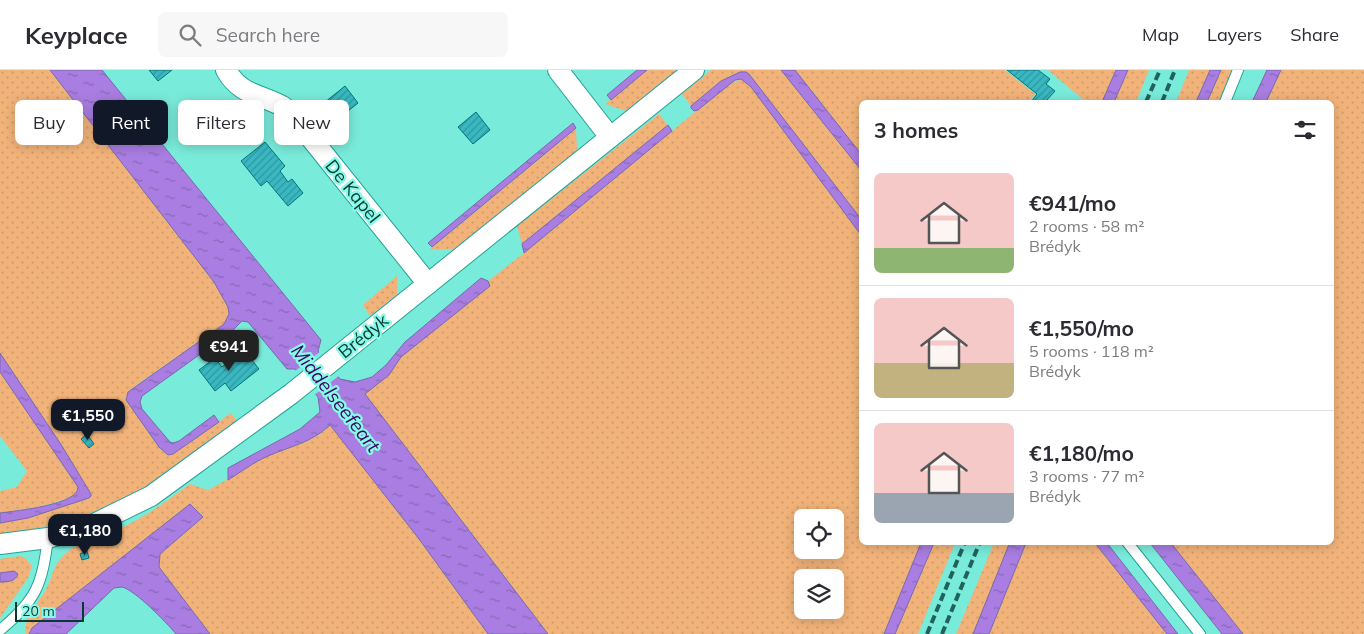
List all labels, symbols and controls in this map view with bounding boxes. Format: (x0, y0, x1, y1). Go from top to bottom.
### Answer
search box (158, 12, 508, 57)
text: Keyplace (25, 20, 128, 50)
icon: search (176, 21, 204, 49)
text: Search here (216, 23, 320, 47)
text: Map (1142, 23, 1179, 46)
text: Layers (1207, 23, 1262, 46)
text: Share (1290, 23, 1339, 46)
chip: Buy (15, 100, 83, 145)
chip: Rent (93, 100, 168, 145)
chip: Filters (178, 100, 264, 145)
chip: New (274, 100, 349, 145)
icon: filters (1291, 116, 1319, 144)
text: 3 homes (874, 117, 958, 143)
street label: De Kapel (320, 155, 386, 227)
text: €941/mo (1029, 190, 1116, 216)
icon: home (914, 193, 974, 253)
text: 2 rooms · 58 m² (1029, 216, 1144, 236)
text: Brédyk (1029, 236, 1081, 256)
street label: Brédyk (333, 308, 393, 363)
text: €1,550/mo (1029, 315, 1134, 341)
icon: home (914, 318, 974, 378)
pin: €941 (199, 330, 259, 372)
text: €941 (210, 336, 248, 356)
water label: Middelseefeart (286, 339, 386, 458)
text: 5 rooms · 118 m² (1029, 341, 1154, 361)
text: Brédyk (1029, 361, 1081, 381)
pin: €1,550 (47, 398, 129, 441)
text: €1,550 (62, 405, 114, 425)
text: €1,180/mo (1029, 440, 1134, 466)
icon: home (914, 443, 974, 503)
text: 3 rooms · 77 m² (1029, 466, 1144, 486)
text: Brédyk (1029, 486, 1081, 506)
map controls (794, 509, 844, 619)
button: locate (794, 509, 844, 559)
pin: €1,180 (44, 514, 126, 556)
text: €1,180 (59, 520, 111, 540)
button: layers (794, 569, 844, 619)
scale bar (15, 599, 84, 622)
text: 20 m (22, 602, 55, 620)

